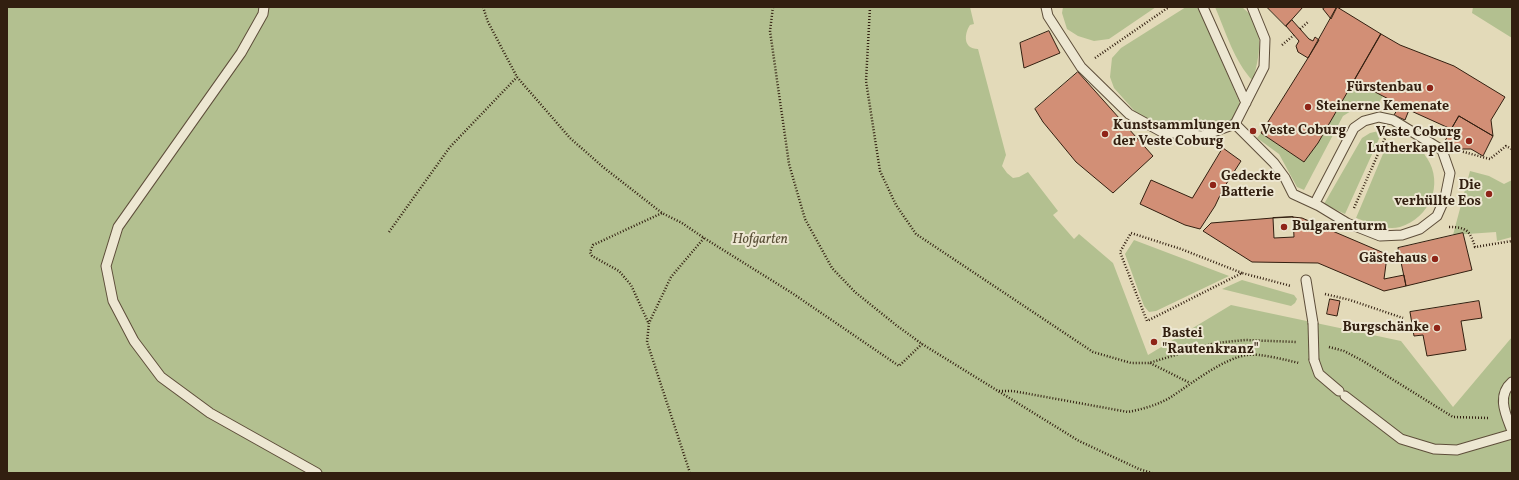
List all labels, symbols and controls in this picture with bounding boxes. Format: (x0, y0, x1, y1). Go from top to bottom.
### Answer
place label: Fürstenbau (1347, 80, 1422, 96)
marker: Fürstenbau (1425, 83, 1435, 93)
place label: Steinerne Kemenate (1316, 99, 1449, 115)
marker: Steinerne Kemenate (1303, 102, 1313, 112)
place label: Kunstsammlungen der Veste Coburg (1113, 118, 1240, 150)
place label: Veste Coburg (1261, 123, 1346, 139)
place label: Veste Coburg Lutherkapelle (1367, 125, 1461, 158)
marker: Veste Coburg (1248, 126, 1258, 136)
marker: Kunstsammlungen der Veste Coburg (1100, 129, 1110, 139)
marker: Veste Coburg Lutherkapelle (1464, 136, 1474, 146)
place label: Gedeckte Batterie (1221, 169, 1281, 202)
place label: Die verhüllte Eos (1394, 178, 1481, 210)
marker: Gedeckte Batterie (1208, 180, 1218, 190)
marker: Die verhüllte Eos (1484, 189, 1494, 199)
place label: Bulgarenturm (1292, 219, 1387, 235)
marker: Bulgarenturm (1279, 222, 1289, 232)
park label: Hofgarten (732, 232, 788, 248)
place label: Gästehaus (1359, 251, 1427, 267)
marker: Gästehaus (1430, 254, 1440, 264)
place label: Burgschänke (1342, 320, 1429, 336)
marker: Burgschänke (1432, 323, 1442, 333)
place label: Bastei "Rautenkranz" (1162, 326, 1259, 358)
marker: Bastei "Rautenkranz" (1149, 337, 1159, 347)

